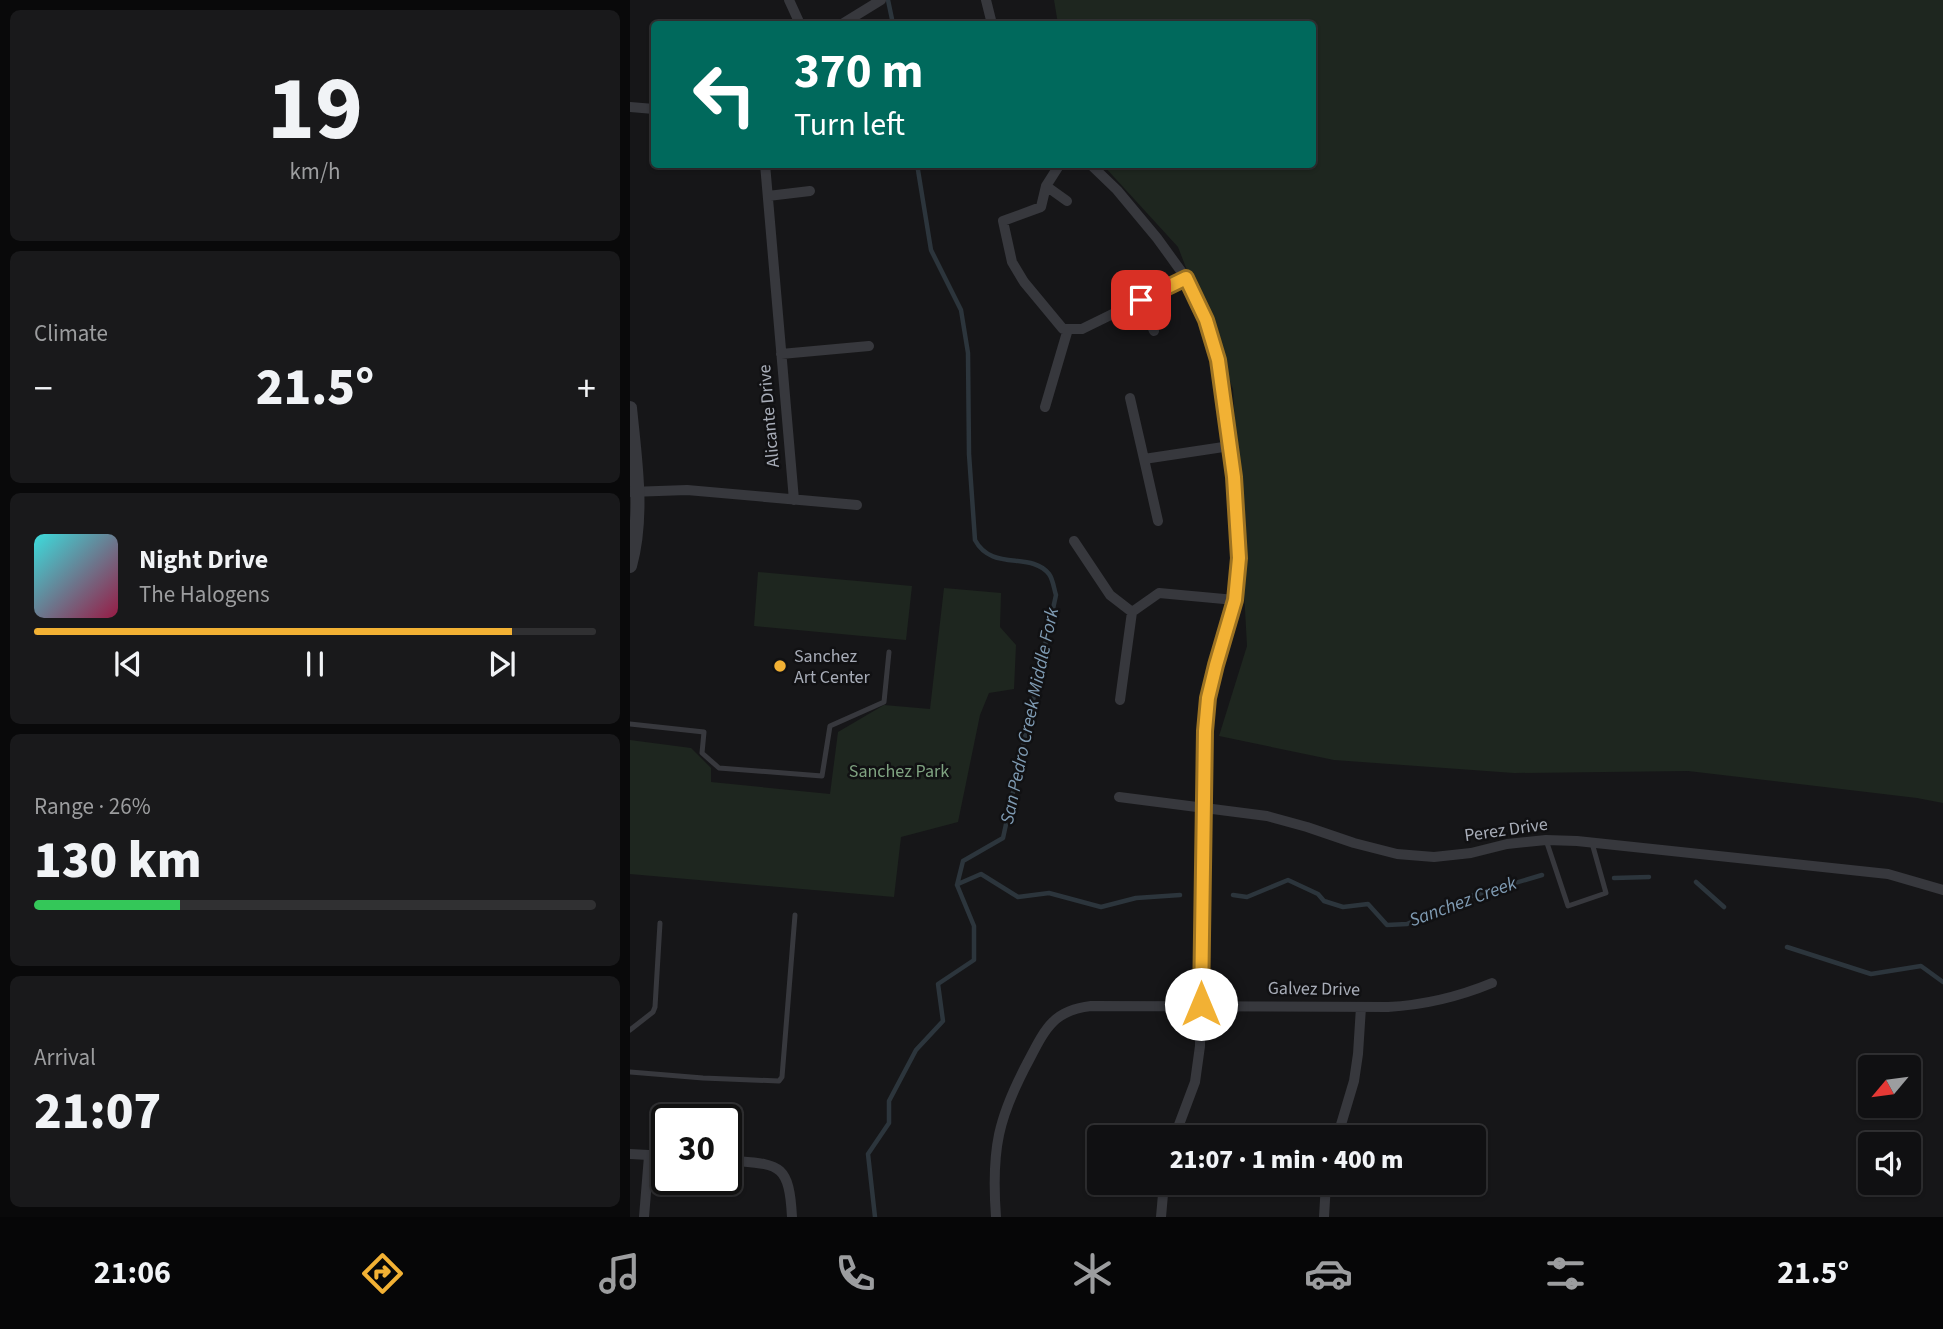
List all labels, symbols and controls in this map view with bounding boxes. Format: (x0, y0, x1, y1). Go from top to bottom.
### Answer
text: 370 m (794, 37, 923, 107)
text: 19 (267, 45, 363, 174)
icon: left (679, 49, 770, 140)
text: Turn left (794, 102, 905, 148)
text: km/h (289, 155, 341, 188)
pin (1111, 270, 1171, 330)
icon: arrive (1122, 281, 1160, 319)
text: Climate (34, 317, 108, 350)
text: 21.5° (256, 351, 374, 425)
text: − (34, 362, 53, 416)
text: + (577, 362, 596, 416)
street label: Alicante Drive (752, 363, 786, 468)
text: Night Drive (139, 541, 268, 578)
text: The Halogens (139, 578, 270, 611)
water label: San Pedro Creek Middle Fork (994, 604, 1066, 827)
place label: Sanchez Art Center (794, 644, 871, 690)
icon: previous (109, 645, 147, 683)
icon: pause (296, 645, 334, 683)
icon: next (483, 645, 521, 683)
marker: Sanchez Art Center (772, 658, 788, 674)
park label: Sanchez Park (849, 759, 949, 784)
text: Range · 26% (34, 790, 151, 823)
street label: Perez Drive (1463, 812, 1549, 848)
text: 130 km (34, 824, 202, 898)
water label: Sanchez Creek (1405, 870, 1521, 934)
position arrow (1164, 967, 1238, 1041)
street label: Galvez Drive (1268, 976, 1360, 1002)
text: Arrival (34, 1041, 96, 1074)
north arrow (1858, 1055, 1922, 1118)
map controls (1858, 1055, 1921, 1195)
text: 21:07 (34, 1075, 161, 1149)
speed limit sign: 30 (651, 1104, 742, 1195)
button: sound (1858, 1132, 1921, 1195)
text: 21:07 · 1 min · 400 m (1170, 1141, 1403, 1178)
icon: directions (358, 1249, 407, 1298)
icon: music (595, 1249, 644, 1298)
icon: phone (831, 1249, 880, 1298)
icon: climate (1068, 1249, 1117, 1298)
icon: car (1304, 1249, 1353, 1298)
icon: filters (1541, 1249, 1590, 1298)
text: 21:06 (94, 1250, 171, 1296)
text: 21.5° (1777, 1250, 1849, 1296)

